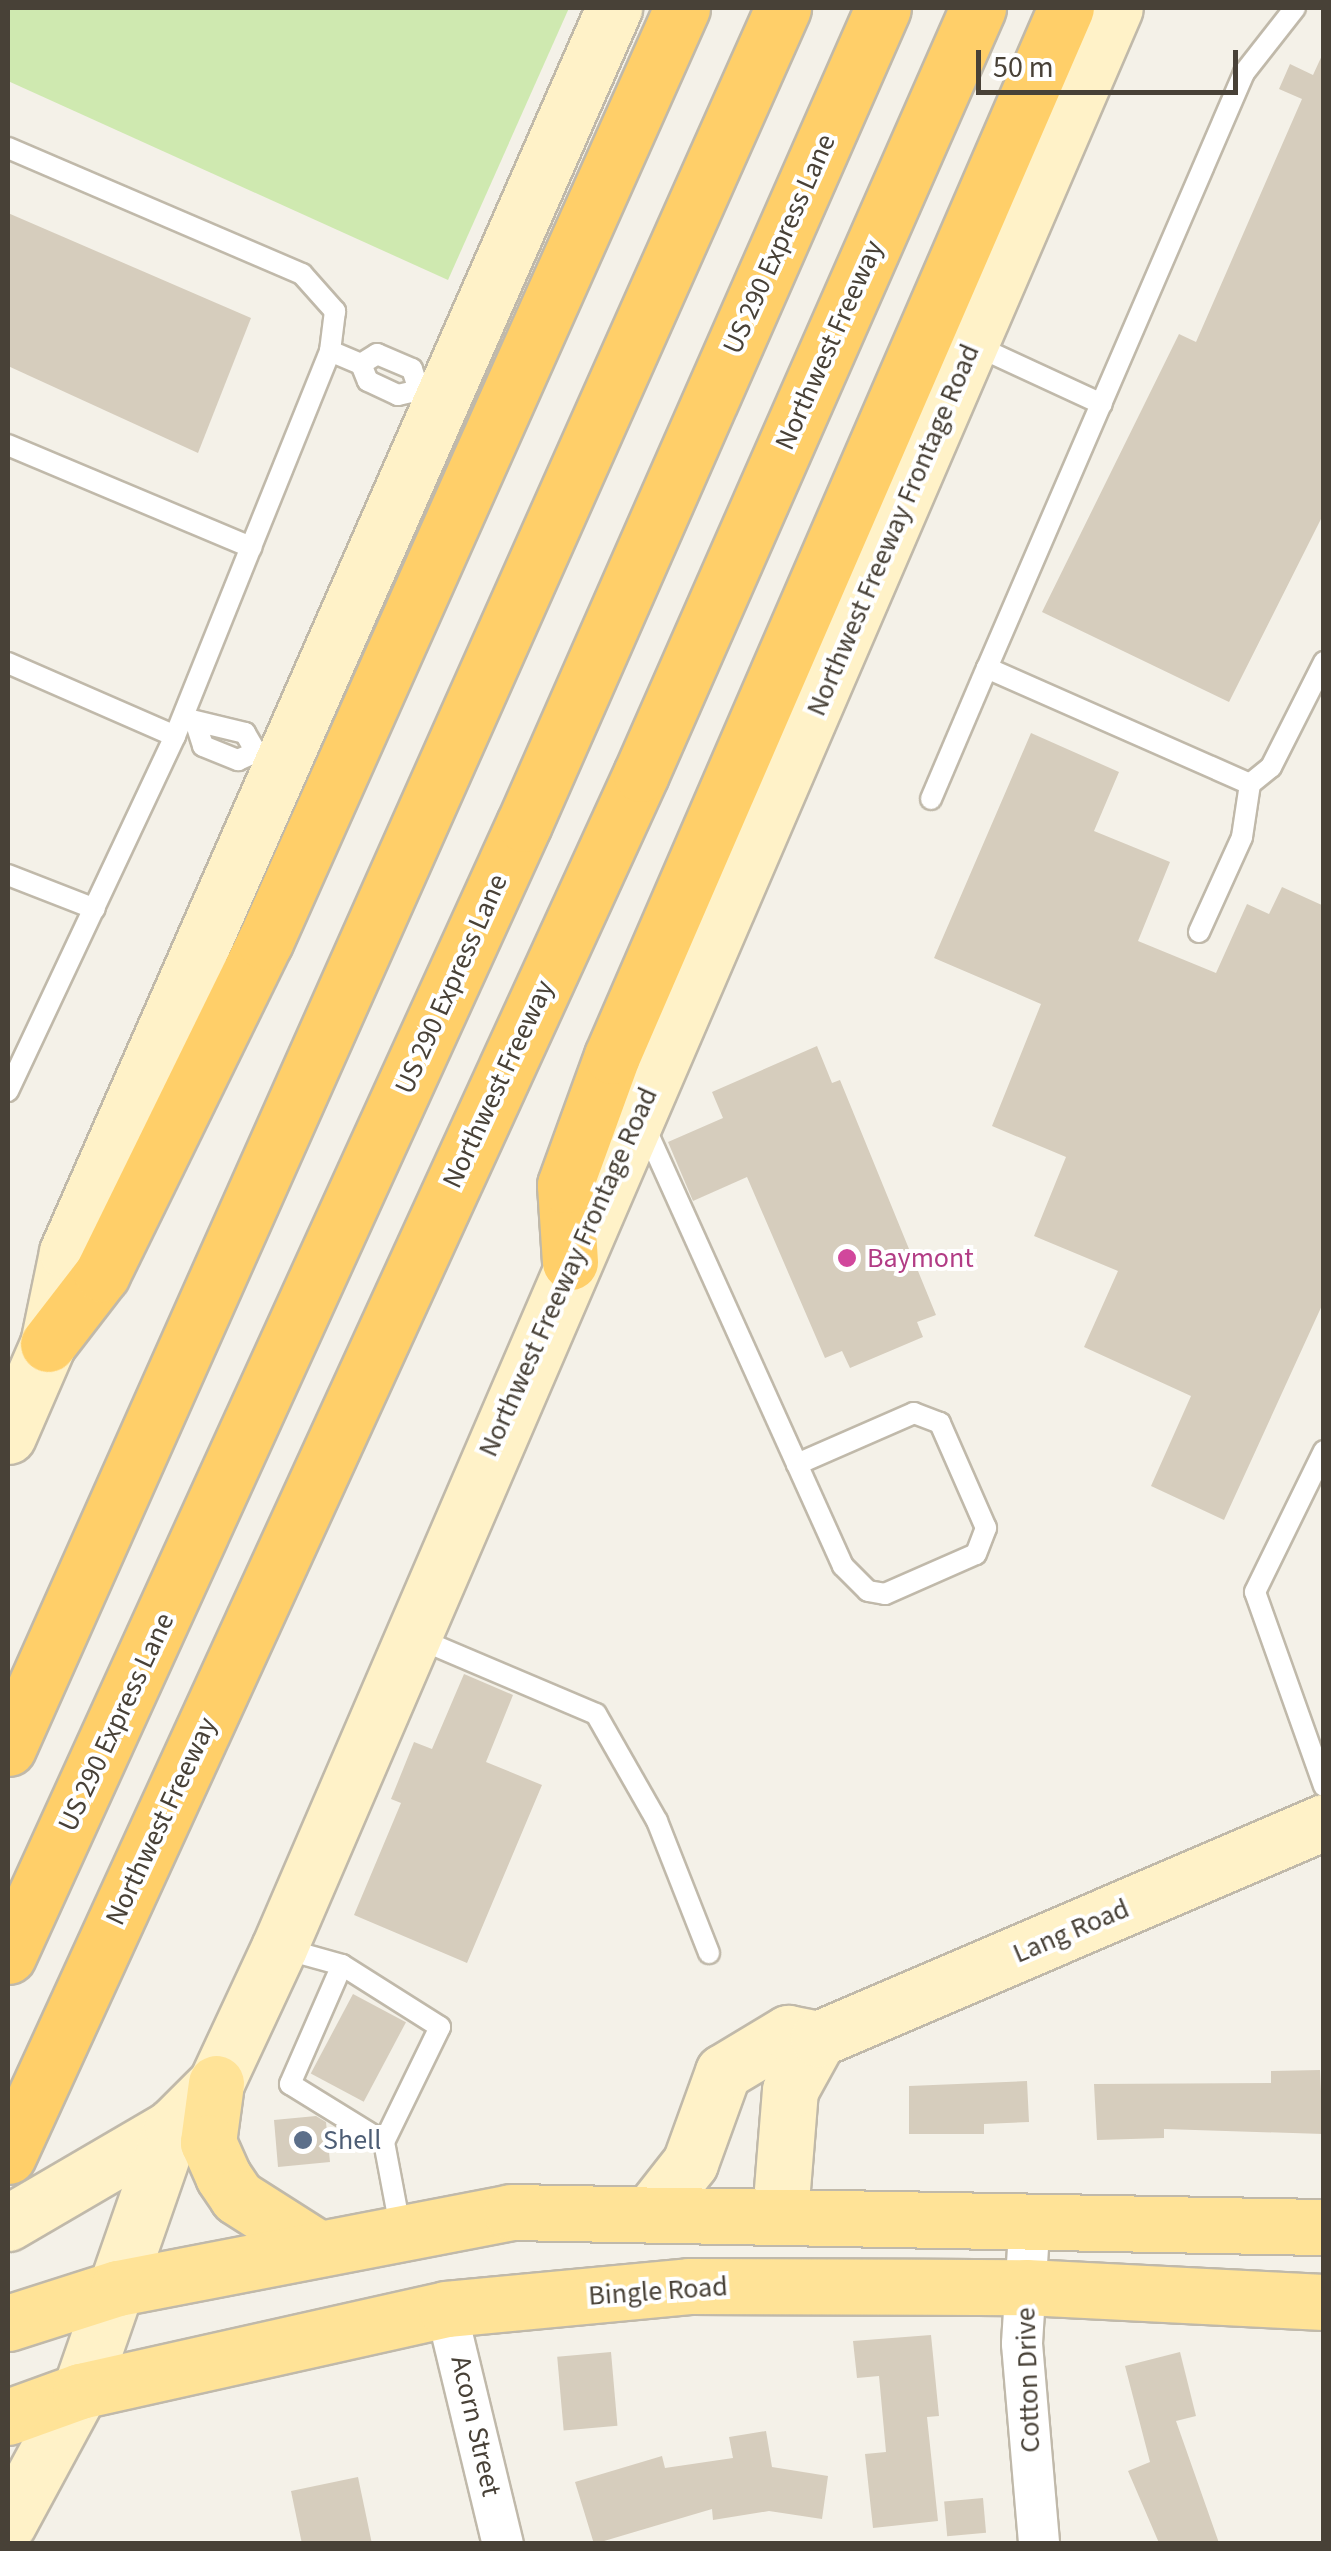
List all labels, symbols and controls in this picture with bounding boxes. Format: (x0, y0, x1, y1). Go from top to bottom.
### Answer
scale bar (981, 30, 1244, 92)
text: 50 m (993, 46, 1054, 89)
street label: US 290 Express Lane (715, 129, 843, 359)
street label: Northwest Freeway (768, 235, 890, 455)
street label: Northwest Freeway Frontage Road (799, 339, 987, 721)
street label: US 290 Express Lane (387, 869, 515, 1099)
street label: Northwest Freeway (435, 975, 561, 1193)
street label: Northwest Freeway Frontage Road (471, 1082, 665, 1462)
place label: Baymont (867, 1241, 974, 1275)
marker: Baymont (836, 1247, 858, 1269)
street label: US 290 Express Lane (51, 1608, 181, 1836)
street label: Northwest Freeway (98, 1712, 224, 1930)
street label: Lang Road (1008, 1892, 1134, 1970)
place label: Shell (323, 2123, 381, 2157)
marker: Shell (292, 2129, 314, 2151)
street label: Bingle Road (587, 2269, 729, 2313)
street label: Cotton Drive (1009, 2307, 1047, 2453)
street label: Acorn Street (444, 2352, 508, 2500)

